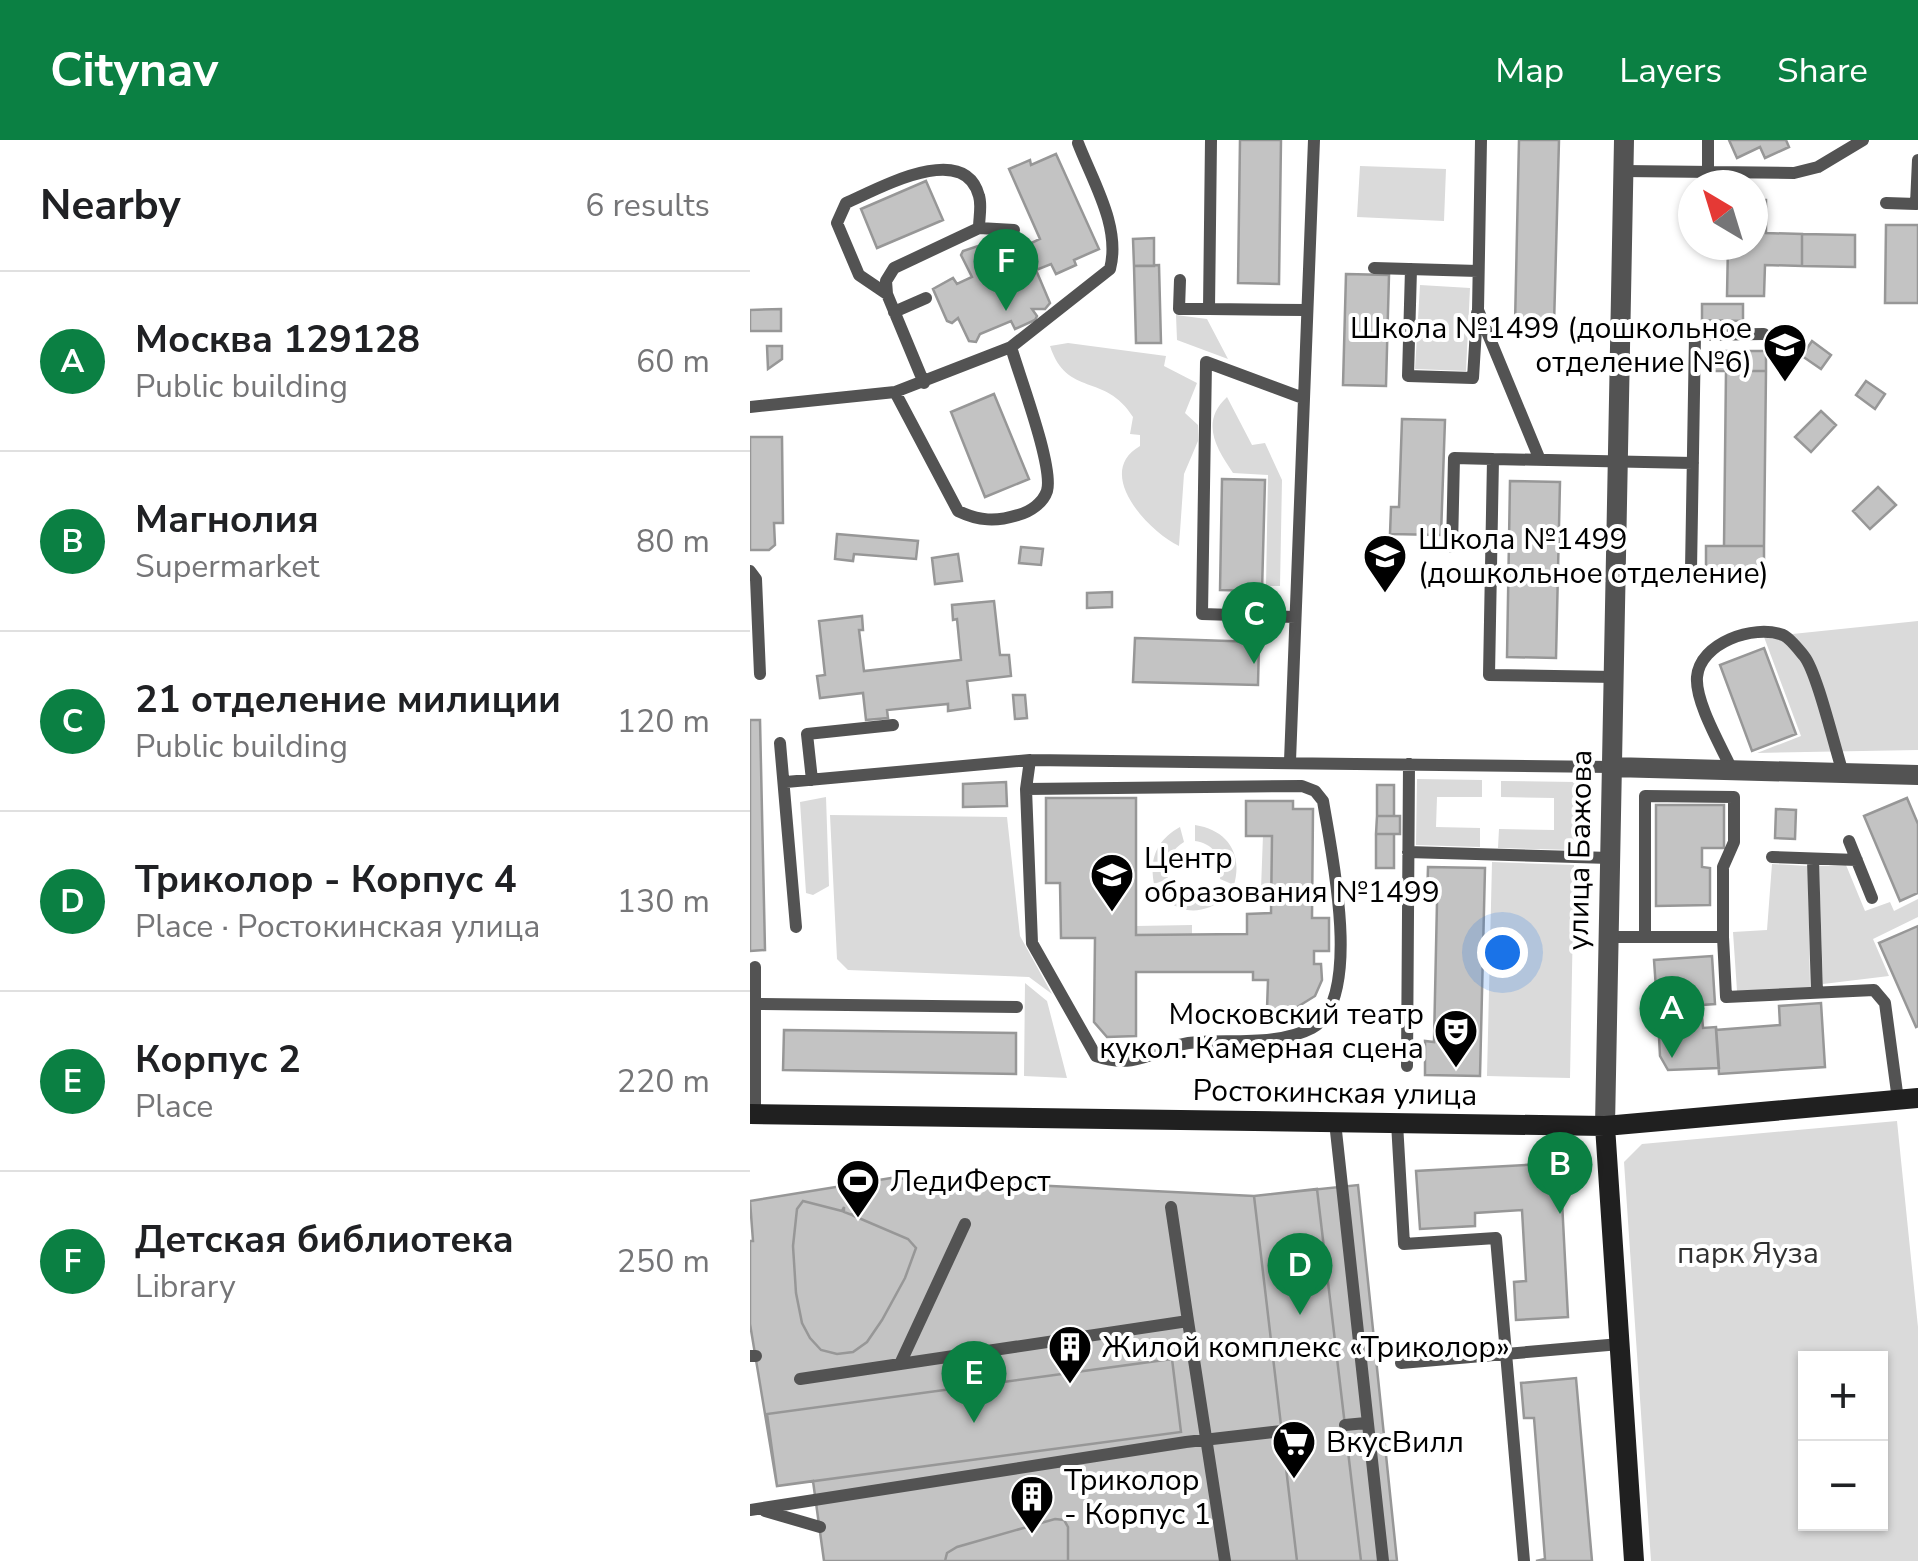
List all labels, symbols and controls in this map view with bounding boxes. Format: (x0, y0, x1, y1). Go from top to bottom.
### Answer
text: Citynav (50, 37, 218, 103)
text: Map (1495, 47, 1564, 94)
text: Layers (1619, 47, 1722, 94)
text: Share (1777, 47, 1868, 94)
north arrow (1678, 170, 1768, 260)
text: Nearby (40, 177, 181, 234)
text: 6 results (585, 184, 710, 227)
pin: F (974, 229, 1038, 311)
place label: Школа №1499 (дошкольное отделение №6) (1350, 308, 1752, 383)
text: Москва 129128 (135, 314, 420, 365)
school or university icon: Школа №1499 (дошкольное отделение №6) (1762, 322, 1808, 383)
text: A (61, 340, 84, 383)
text: 60 m (636, 340, 710, 383)
text: Public building (135, 365, 348, 408)
text: Магнолия (135, 494, 319, 545)
place label: Школа №1499 (дошкольное отделение) (1418, 519, 1769, 594)
text: B (61, 520, 84, 563)
text: 80 m (636, 520, 710, 563)
school or university icon: Школа №1499 (дошкольное отделение) (1362, 533, 1408, 594)
text: Supermarket (135, 545, 319, 588)
pin: C (1222, 582, 1286, 664)
text: 21 отделение милиции (135, 674, 561, 725)
text: C (62, 700, 83, 743)
text: 120 m (617, 700, 710, 743)
text: Public building (135, 725, 348, 768)
street label: улица Бажова (1558, 749, 1602, 951)
place label: Центр образования №1499 (1144, 838, 1440, 913)
school or university icon: Центр образования №1499 (1089, 852, 1135, 913)
text: Триколор - Корпус 4 (135, 854, 516, 905)
text: D (60, 880, 85, 923)
text: 130 m (617, 880, 710, 923)
text: Place · Ростокинская улица (135, 905, 540, 948)
your location (1477, 927, 1528, 978)
pin: A (1640, 976, 1704, 1058)
place label: Московский театр кукол. Камерная сцена (1099, 994, 1424, 1069)
theatre icon: Московский театр кукол. Камерная сцена (1433, 1008, 1479, 1069)
text: Корпус 2 (135, 1034, 301, 1085)
text: E (63, 1060, 82, 1103)
text: 220 m (617, 1060, 710, 1103)
street label: Ростокинская улица (1192, 1070, 1478, 1116)
text: Place (135, 1085, 213, 1128)
pin: B (1528, 1132, 1592, 1214)
sports icon: ЛедиФерст (835, 1158, 881, 1219)
place label: ЛедиФерст (890, 1161, 1051, 1202)
text: Детская библиотека (135, 1214, 514, 1265)
pin: D (1268, 1232, 1332, 1315)
park label: парк Яуза (1677, 1233, 1819, 1274)
text: F (64, 1240, 81, 1283)
text: 250 m (617, 1240, 710, 1283)
text: Library (135, 1265, 236, 1308)
building icon: Жилой комплекс «Триколор» (1047, 1324, 1093, 1385)
place label: Жилой комплекс «Триколор» (1102, 1327, 1510, 1368)
pin: E (942, 1340, 1006, 1423)
map controls (1798, 1351, 1888, 1531)
button: + (1798, 1351, 1888, 1441)
supermarket icon: ВкусВилл (1271, 1419, 1317, 1480)
place label: ВкусВилл (1326, 1422, 1464, 1463)
button: − (1798, 1441, 1888, 1531)
place label: Триколор - Корпус 1 (1064, 1460, 1211, 1535)
building icon: Триколор - Корпус 1 (1009, 1474, 1055, 1535)

